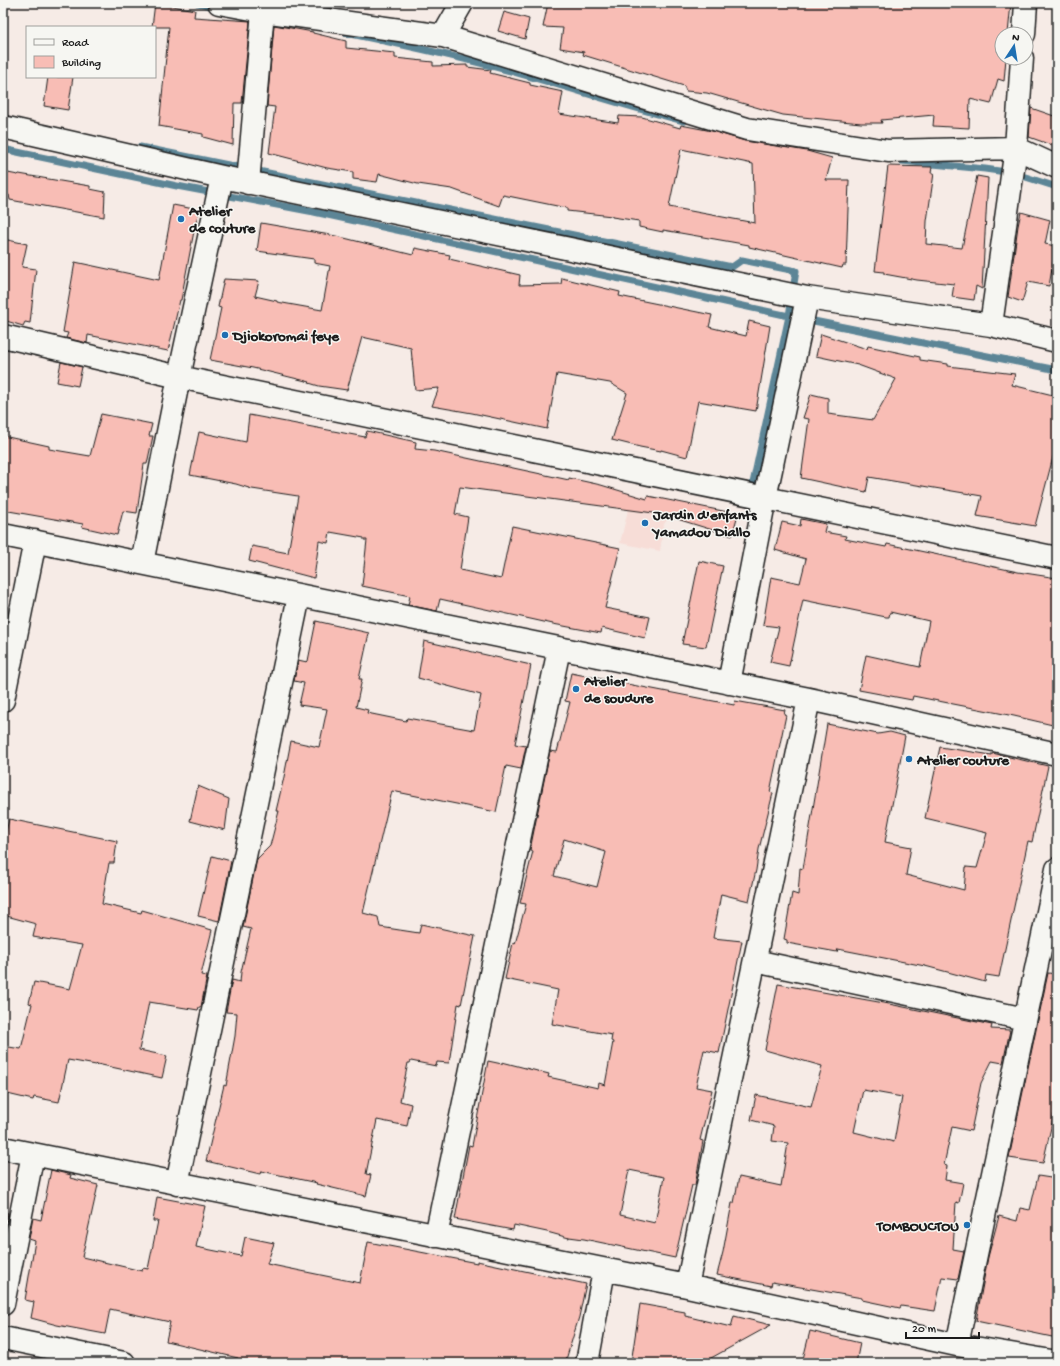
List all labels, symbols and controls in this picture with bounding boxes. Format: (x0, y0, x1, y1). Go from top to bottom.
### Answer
legend (26, 26, 156, 78)
north arrow (994, 26, 1034, 66)
text: N (1011, 32, 1020, 45)
text: Road (62, 37, 89, 51)
text: Building (61, 57, 101, 71)
place label: Atelier de couture (188, 203, 256, 238)
marker: Atelier de couture (176, 214, 186, 224)
place label: Djiokoromai feye (231, 328, 340, 346)
marker: Djiokoromai feye (220, 330, 230, 340)
place label: Jardin d'enfants Yamadou Diallo (651, 507, 758, 542)
marker: Jardin d'enfants Yamadou Diallo (640, 518, 650, 528)
place label: Atelier de soudure (583, 673, 655, 708)
marker: Atelier de soudure (571, 684, 581, 694)
place label: Atelier couture (916, 752, 1010, 770)
marker: Atelier couture (904, 754, 914, 764)
place label: TOMBOUCTOU (876, 1218, 959, 1236)
marker: TOMBOUCTOU (962, 1220, 972, 1230)
scale bar (906, 1314, 979, 1340)
text: 20 m (912, 1323, 937, 1337)

